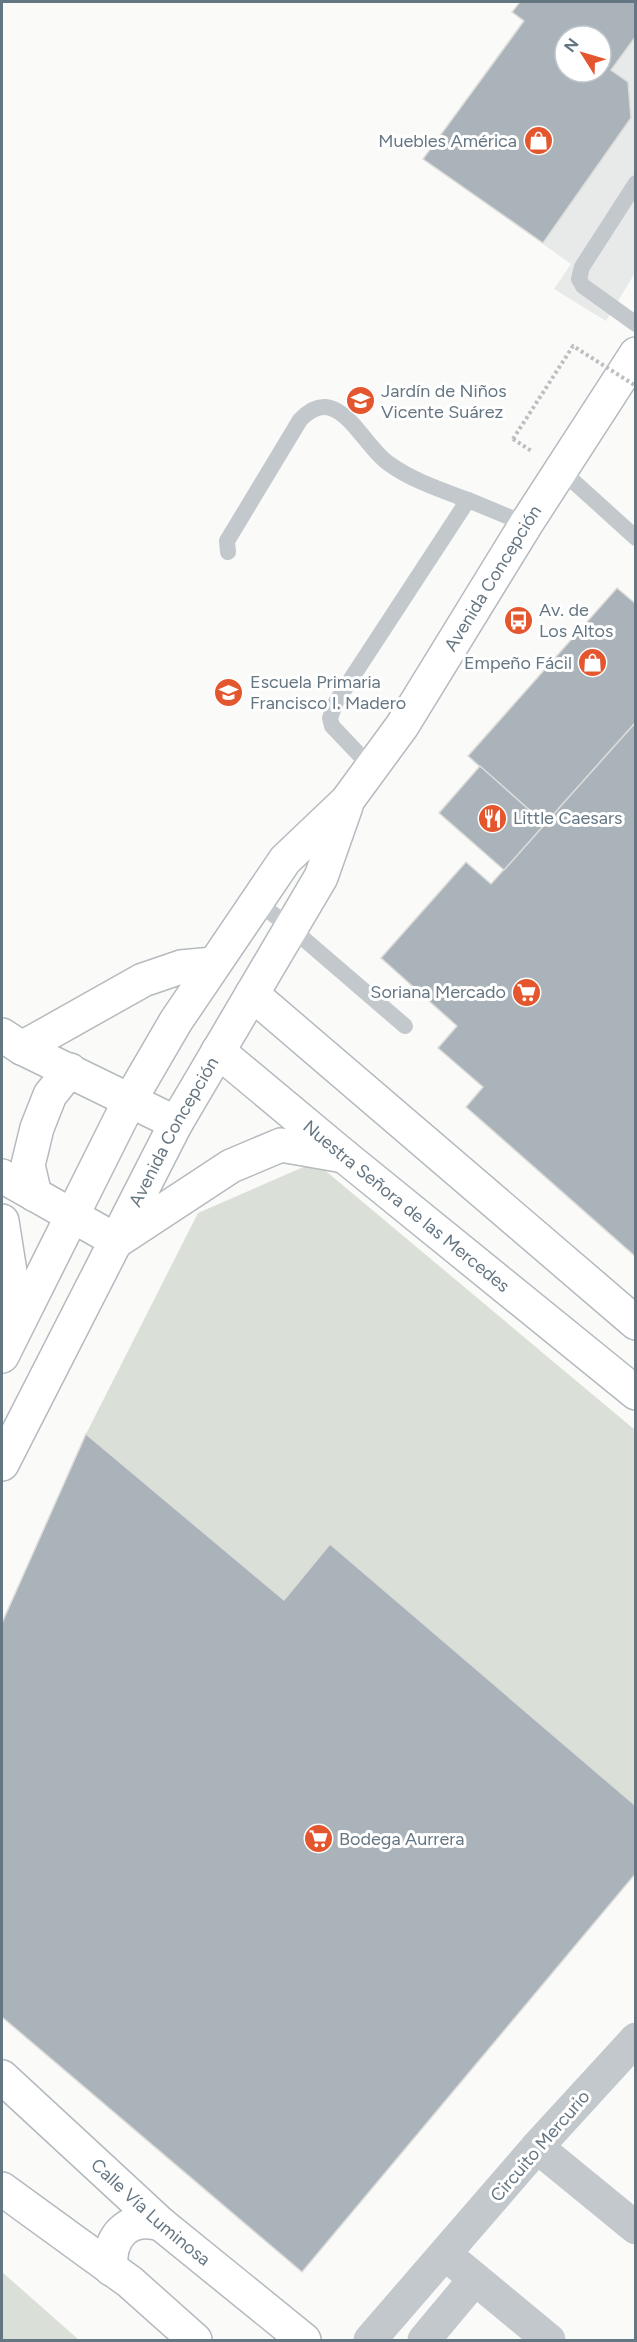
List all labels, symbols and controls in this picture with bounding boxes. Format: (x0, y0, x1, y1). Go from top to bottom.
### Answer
north arrow (553, 24, 613, 84)
text: N (560, 35, 583, 56)
shop icon: Muebles América (522, 125, 554, 157)
place label: Muebles América (378, 130, 517, 152)
place label: Jardín de Niños Vicente Suárez (381, 380, 507, 423)
school or university icon: Jardín de Niños Vicente Suárez (344, 385, 376, 417)
street label: Avenida Concepción (439, 501, 546, 655)
place label: Av. de Los Altos (539, 599, 613, 642)
bus stop icon: Av. de Los Altos (502, 604, 534, 636)
shop icon: Empeño Fácil (577, 647, 609, 679)
place label: Empeño Fácil (464, 652, 572, 674)
place label: Escuela Primaria Francisco I. Madero (250, 671, 406, 714)
school or university icon: Escuela Primaria Francisco I. Madero (213, 676, 245, 708)
restaurant icon: Little Caesars (476, 802, 508, 834)
place label: Little Caesars (513, 807, 622, 829)
supermarket icon: Soriana Mercado (511, 976, 543, 1008)
place label: Soriana Mercado (370, 981, 506, 1003)
street label: Avenida Concepción (124, 1053, 224, 1210)
street label: Nuestra Señora de las Mercedes (298, 1115, 514, 1297)
supermarket icon: Bodega Aurrera (302, 1823, 334, 1855)
place label: Bodega Aurrera (339, 1828, 465, 1850)
street label: Circuito Mercurio (486, 2086, 594, 2206)
street label: Calle Vía Luminosa (86, 2154, 215, 2271)

